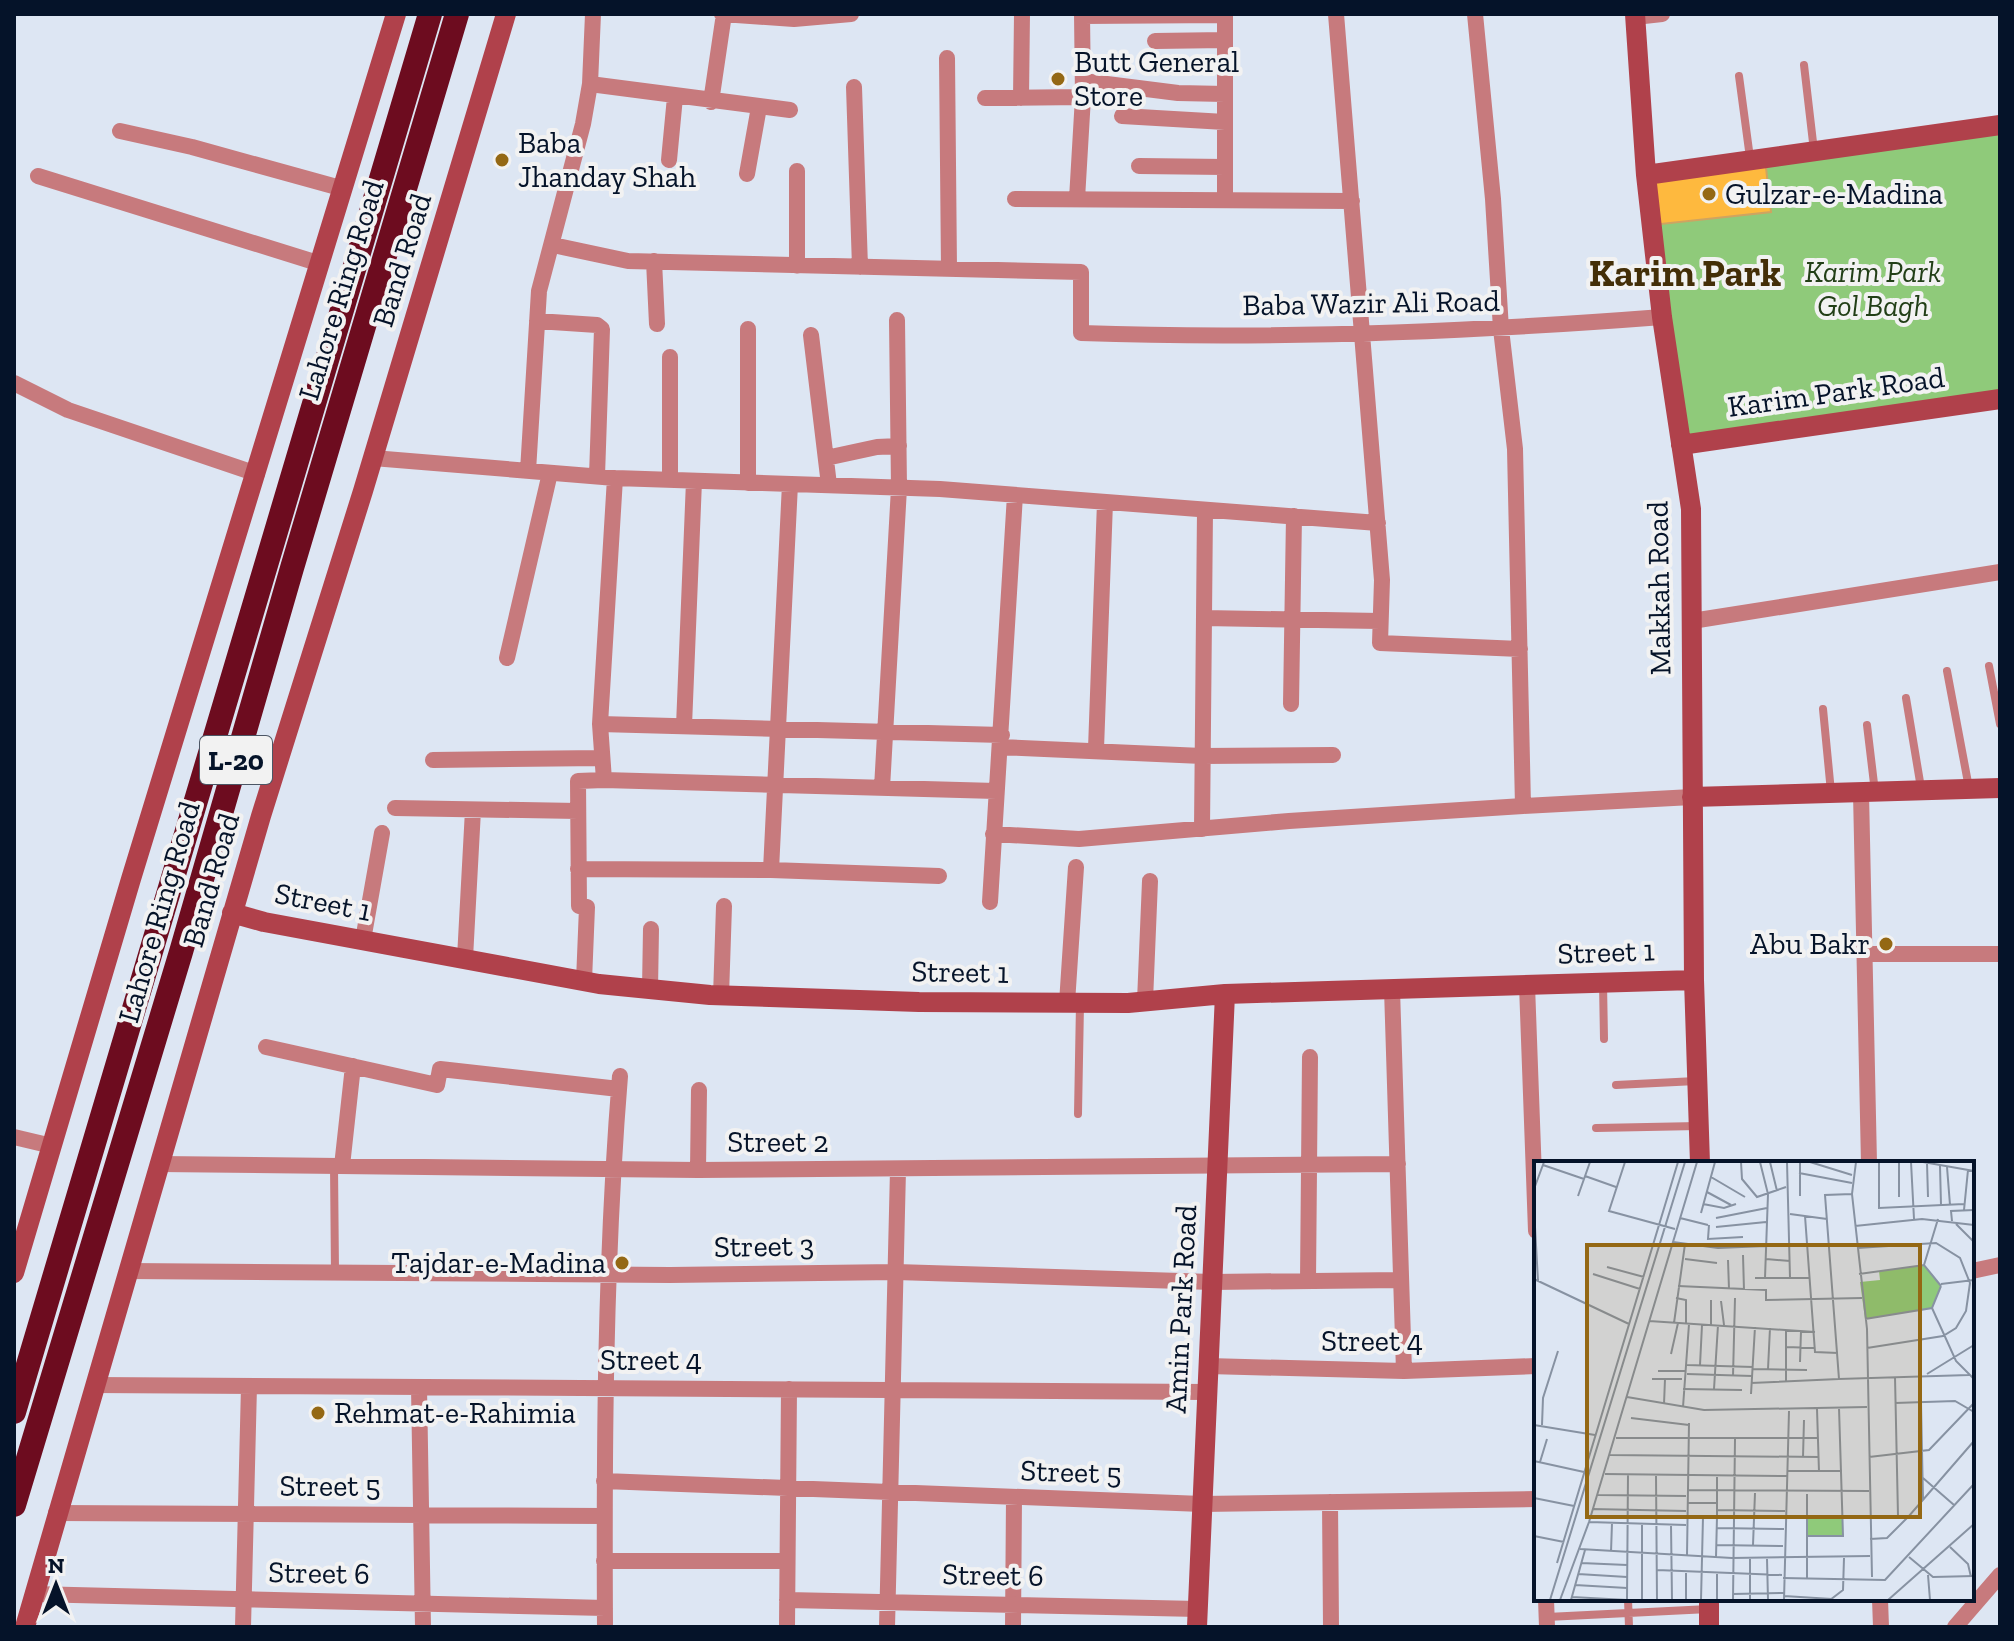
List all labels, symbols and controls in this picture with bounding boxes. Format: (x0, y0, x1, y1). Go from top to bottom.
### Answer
place label: Butt General Store (1074, 44, 1239, 114)
marker: Butt General Store (1049, 70, 1067, 88)
place label: Baba Jhanday Shah (518, 125, 696, 195)
marker: Baba Jhanday Shah (493, 151, 511, 169)
street label: Lahore Ring Road (290, 175, 392, 404)
place label: Gulzar-e-Madina (1725, 176, 1943, 212)
marker: Gulzar-e-Madina (1700, 185, 1718, 203)
street label: Band Road (365, 188, 439, 331)
district label: Karim Park (1589, 250, 1781, 296)
park label: Karim Park Gol Bagh (1805, 254, 1941, 324)
street label: Baba Wazir Ali Road (1242, 283, 1501, 323)
street label: Karim Park Road (1725, 359, 1947, 425)
street label: Makkah Road (1639, 500, 1679, 675)
road number: L-20 (200, 736, 272, 784)
street label: Lahore Ring Road (110, 797, 208, 1027)
street label: Band Road (175, 808, 247, 951)
street label: Street 1 (272, 875, 374, 929)
place label: Abu Bakr (1750, 926, 1870, 962)
street label: Street 1 (1557, 932, 1655, 972)
marker: Abu Bakr (1877, 935, 1895, 953)
street label: Street 1 (911, 953, 1009, 991)
street label: Street 2 (727, 1124, 829, 1160)
inset map (1534, 1161, 1974, 1601)
street label: Amin Park Road (1158, 1203, 1204, 1414)
street label: Street 3 (713, 1227, 815, 1265)
place label: Tajdar-e-Madina (391, 1245, 606, 1281)
marker: Tajdar-e-Madina (613, 1254, 631, 1272)
street label: Street 4 (1321, 1323, 1423, 1359)
street label: Street 4 (600, 1342, 702, 1378)
place label: Rehmat-e-Rahimia (334, 1395, 576, 1431)
marker: Rehmat-e-Rahimia (309, 1404, 327, 1422)
street label: Street 5 (1020, 1452, 1122, 1492)
street label: Street 5 (279, 1468, 381, 1504)
north arrow (16, 1545, 96, 1625)
text: N (48, 1552, 65, 1579)
street label: Street 6 (268, 1554, 370, 1592)
street label: Street 6 (942, 1556, 1044, 1594)

